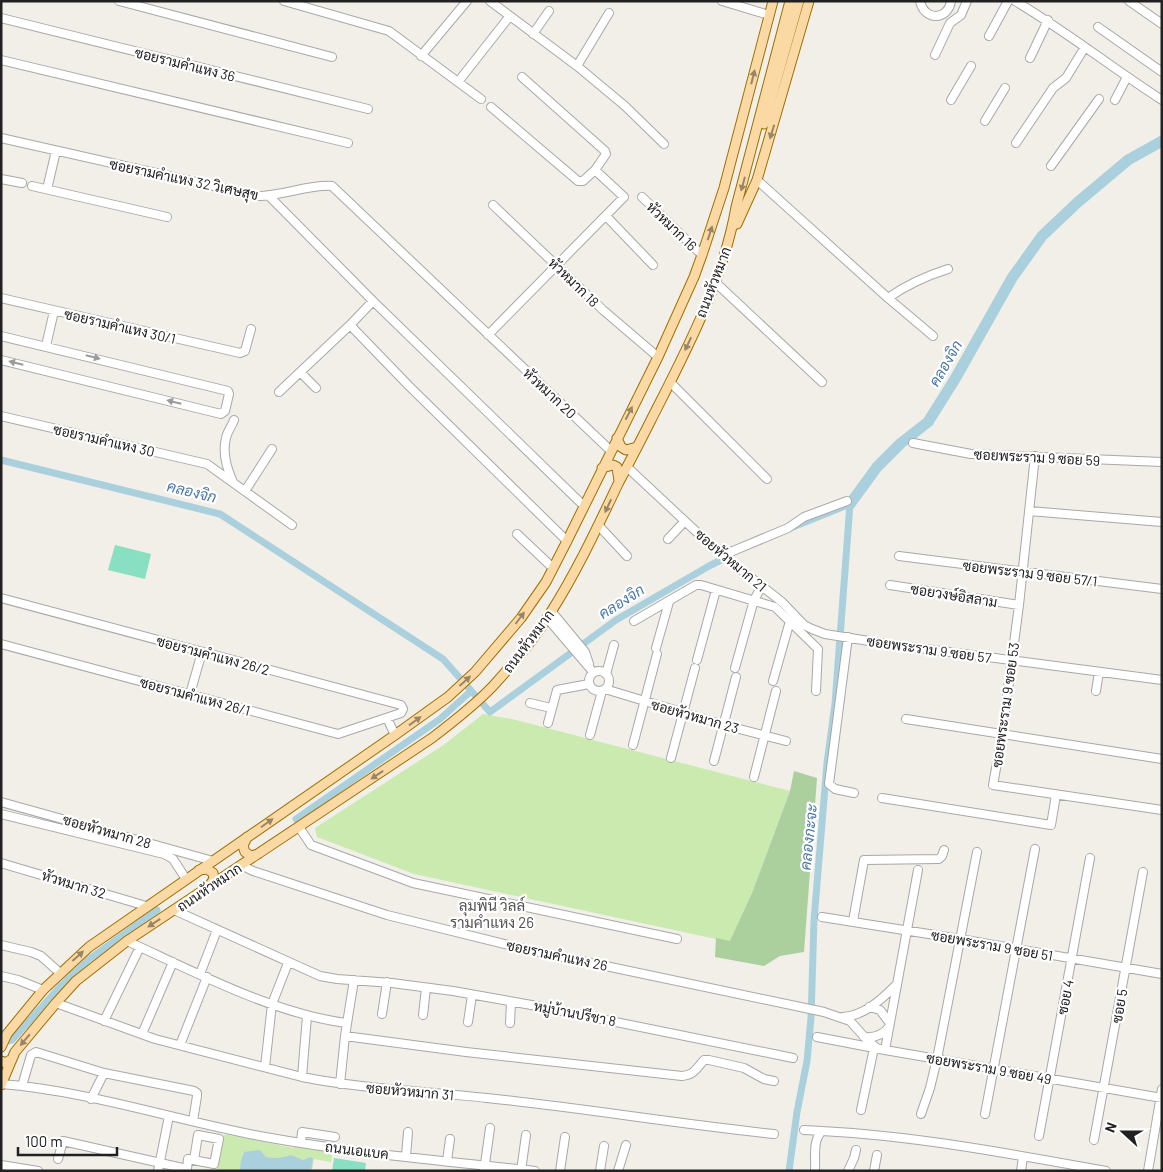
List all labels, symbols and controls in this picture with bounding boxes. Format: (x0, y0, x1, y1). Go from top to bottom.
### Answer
street label: ซอยรามคำแหง 36 (133, 43, 237, 85)
one-way arrow (749, 69, 757, 84)
one-way arrow (767, 125, 775, 140)
street label: ซอยรามคำแหง 32 วิเศษสุข (108, 155, 260, 205)
one-way arrow (739, 176, 747, 192)
street label: หัวหมาก 16 (643, 198, 701, 254)
one-way arrow (706, 226, 714, 241)
street label: ถนนหัวหมาก (692, 244, 734, 320)
street label: หัวหมาก 18 (545, 254, 603, 310)
street label: ซอยรามคำแหง 30/1 (63, 305, 177, 347)
one-way arrow (684, 337, 692, 351)
water label: คลองจิก (925, 337, 965, 389)
one-way arrow (86, 353, 101, 361)
one-way arrow (8, 359, 23, 367)
street label: หัวหมาก 20 (520, 364, 580, 422)
one-way arrow (166, 398, 181, 406)
one-way arrow (625, 406, 633, 421)
street label: ซอยรามคำแหง 30 (52, 420, 156, 460)
street label: ซอยพระราม 9 ซอย 59 (973, 445, 1101, 469)
water label: คลองจิก (165, 476, 219, 506)
one-way arrow (604, 499, 612, 513)
street label: ซอยหัวหมาก 21 (692, 525, 770, 595)
street label: ซอยพระราม 9 ซอย 57/1 (962, 556, 1098, 590)
water label: คลองจิก (595, 580, 647, 622)
street label: ซอยวงษ์อิสลาม (909, 580, 999, 610)
street label: ถนนหัวหมาก (499, 606, 557, 676)
one-way arrow (515, 612, 526, 625)
street label: ซอยรามคำแหง 26/2 (155, 632, 271, 678)
street label: ซอยพระราม 9 ซอย 57 (866, 632, 993, 666)
street label: ซอยพระราม 9 ซอย 53 (988, 641, 1022, 769)
street label: ซอยรามคำแหง 26/1 (138, 673, 252, 719)
one-way arrow (458, 676, 471, 687)
street label: ซอยหัวหมาก 23 (649, 695, 741, 737)
one-way arrow (408, 716, 422, 726)
one-way arrow (371, 770, 384, 779)
water label: คลองกะจะ (796, 803, 820, 871)
street label: ซอยหัวหมาก 28 (61, 810, 153, 852)
one-way arrow (260, 818, 274, 828)
street label: ถนนหัวหมาก (173, 859, 245, 915)
street label: หัวหมาก 32 (40, 866, 108, 902)
district label: ลุมพินี วิลล์ รามคำแหง 26 (450, 896, 534, 931)
one-way arrow (147, 918, 161, 928)
street label: ซอยพระราม 9 ซอย 51 (930, 926, 1054, 964)
street label: ซอยรามคำแหง 26 (505, 936, 609, 974)
one-way arrow (71, 951, 84, 962)
street label: ซอย 4 (1053, 978, 1077, 1016)
street label: ซอย 5 (1108, 987, 1130, 1025)
street label: หมู่บ้านปรีชา 8 (532, 997, 618, 1031)
one-way arrow (19, 1034, 31, 1046)
street label: ซอยพระราม 9 ซอย 49 (925, 1049, 1053, 1087)
street label: ซอยหัวหมาก 31 (365, 1079, 455, 1103)
north arrow (1098, 1107, 1148, 1157)
text: N (1101, 1120, 1120, 1135)
scale bar (18, 1124, 116, 1156)
text: 100 m (25, 1132, 63, 1150)
street label: ถนนเอแบค (324, 1138, 390, 1162)

